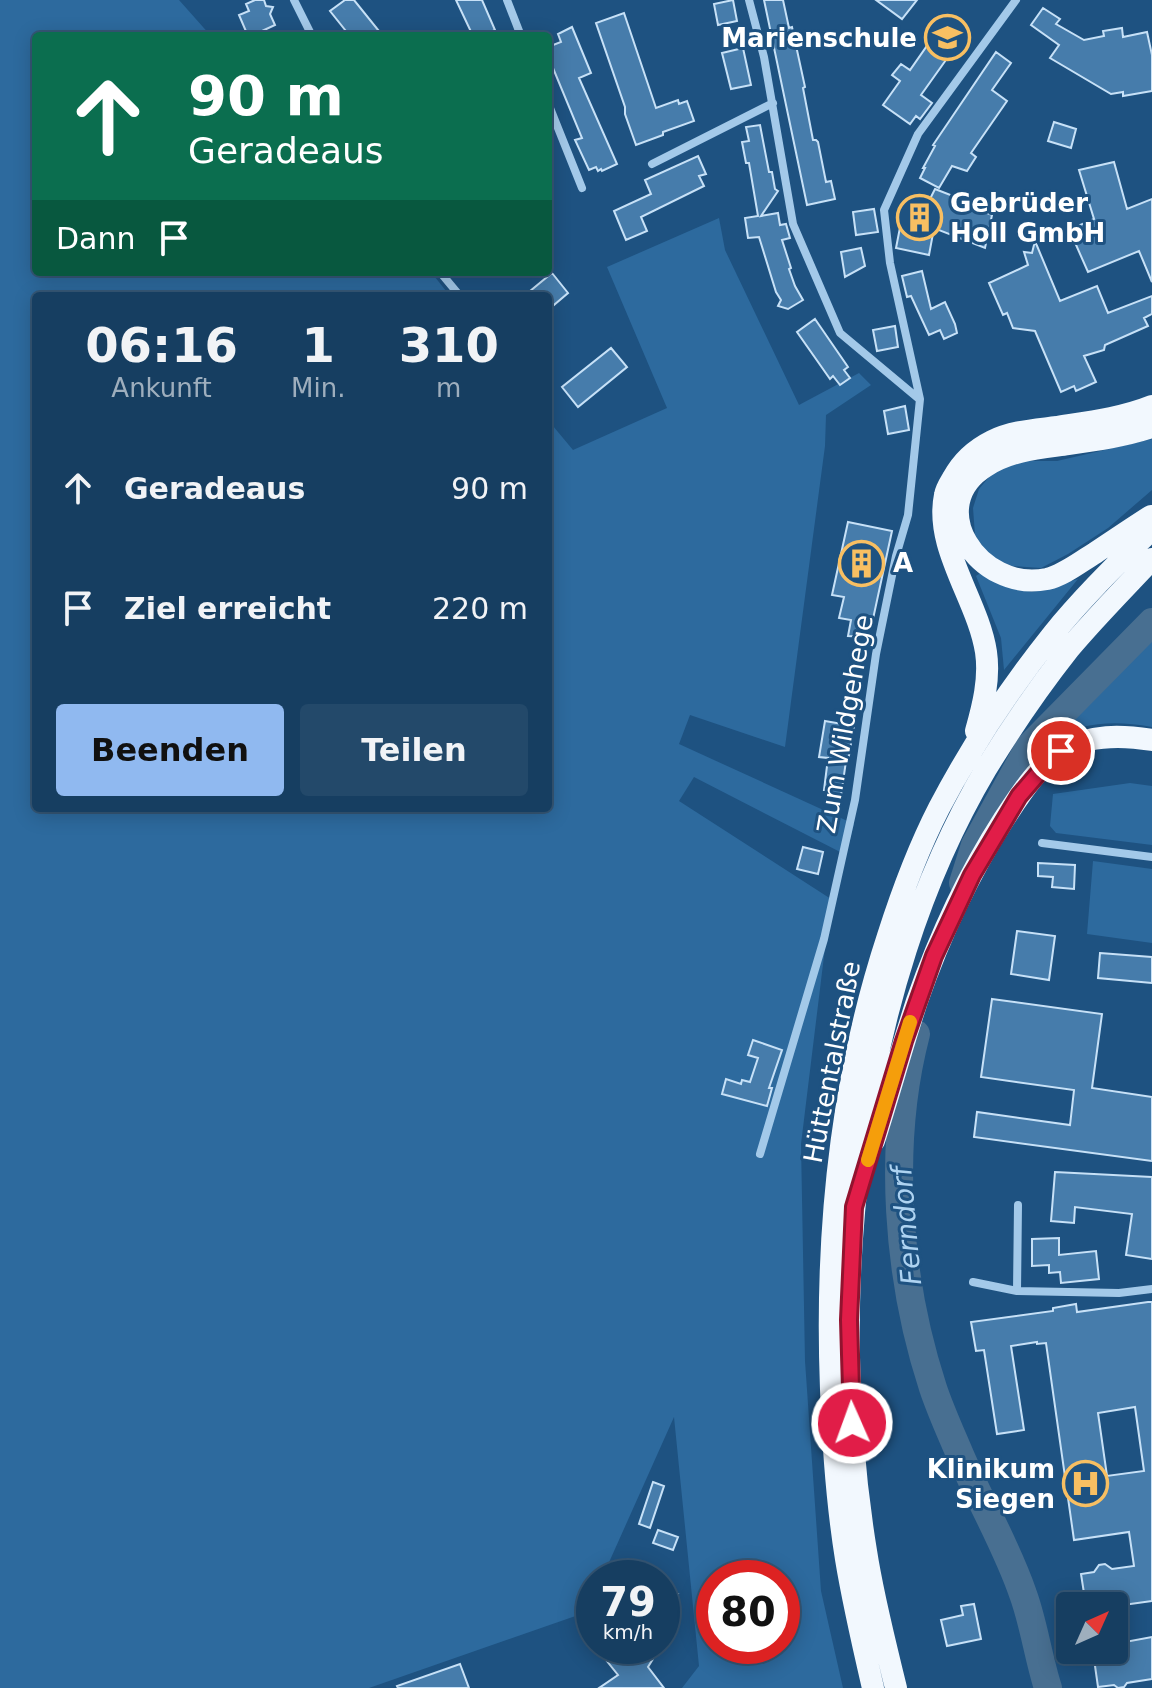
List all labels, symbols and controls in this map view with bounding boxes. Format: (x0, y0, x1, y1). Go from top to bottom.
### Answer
school or university icon: Marienschule (924, 14, 972, 62)
place label: Marienschule (721, 23, 917, 53)
text: 90 m (188, 63, 344, 128)
icon: ahead (56, 64, 160, 168)
text: Geradeaus (188, 130, 384, 171)
place label: Gebrüder Holl GmbH (950, 188, 1105, 248)
building icon: Gebrüder Holl GmbH (895, 194, 943, 242)
icon: arrive (152, 216, 196, 260)
text: Dann (56, 221, 136, 256)
text: 06:16 (85, 317, 238, 373)
text: 1 (302, 317, 335, 373)
text: 310 (399, 317, 499, 373)
text: Ankunft (111, 373, 212, 403)
text: Min. (291, 373, 345, 403)
text: m (436, 373, 461, 403)
icon: ahead (56, 466, 100, 510)
text: Geradeaus (124, 471, 305, 506)
text: 90 m (451, 471, 528, 506)
building icon: A (838, 539, 886, 587)
place label: A (893, 548, 913, 578)
icon: arrive (56, 586, 100, 630)
text: Ziel erreicht (124, 591, 331, 626)
text: 220 m (432, 591, 528, 626)
street label: Zum Wildgehege (811, 612, 879, 836)
button: Beenden (56, 704, 284, 796)
button: Teilen (300, 704, 528, 796)
pin (1027, 717, 1095, 785)
icon: arrive (1039, 729, 1083, 773)
street label: Hüttentalstraße (798, 959, 866, 1165)
water label: Ferndorf (885, 1161, 928, 1287)
position arrow (810, 1381, 894, 1465)
place label: Klinikum Siegen (927, 1454, 1055, 1514)
hospital icon: Klinikum Siegen (1062, 1460, 1110, 1508)
speed limit sign: 80 (696, 1560, 800, 1664)
text: 79 (600, 1579, 656, 1625)
north arrow (1056, 1592, 1128, 1664)
map controls (1056, 1592, 1128, 1664)
text: km/h (603, 1620, 653, 1644)

